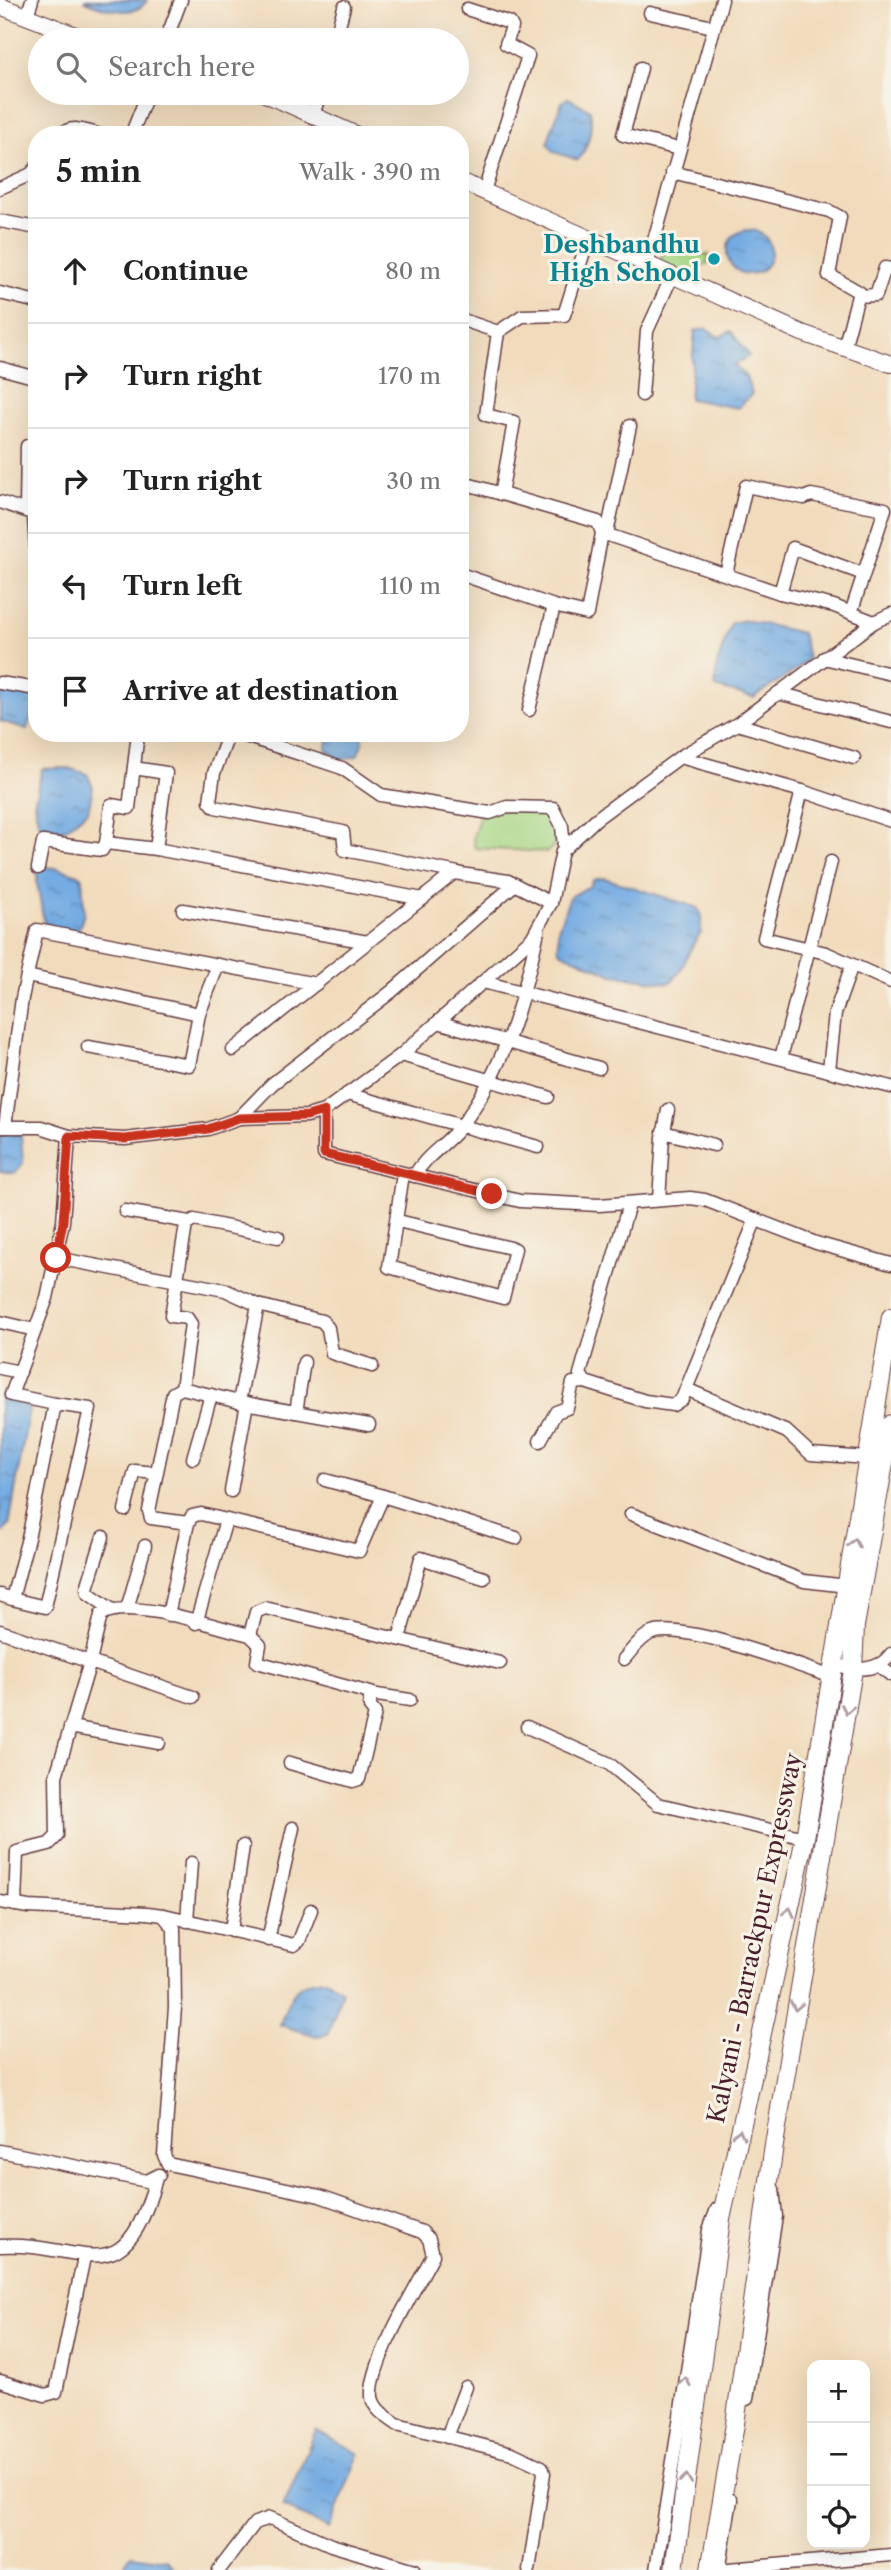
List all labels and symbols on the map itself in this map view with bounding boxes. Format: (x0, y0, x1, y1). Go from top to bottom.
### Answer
place label: Deshbandhu High School (543, 230, 700, 287)
marker: Deshbandhu High School (706, 251, 722, 267)
route end (476, 1178, 507, 1209)
route start (40, 1242, 71, 1273)
one-way arrow (846, 1537, 861, 1549)
one-way arrow (840, 1703, 855, 1715)
street label: Kalyani - Barrackpur Expressway (701, 1749, 808, 2126)
one-way arrow (780, 1906, 795, 1918)
one-way arrow (789, 2000, 804, 2012)
one-way arrow (731, 2128, 746, 2140)
one-way arrow (677, 2376, 692, 2387)
one-way arrow (678, 2474, 693, 2485)

